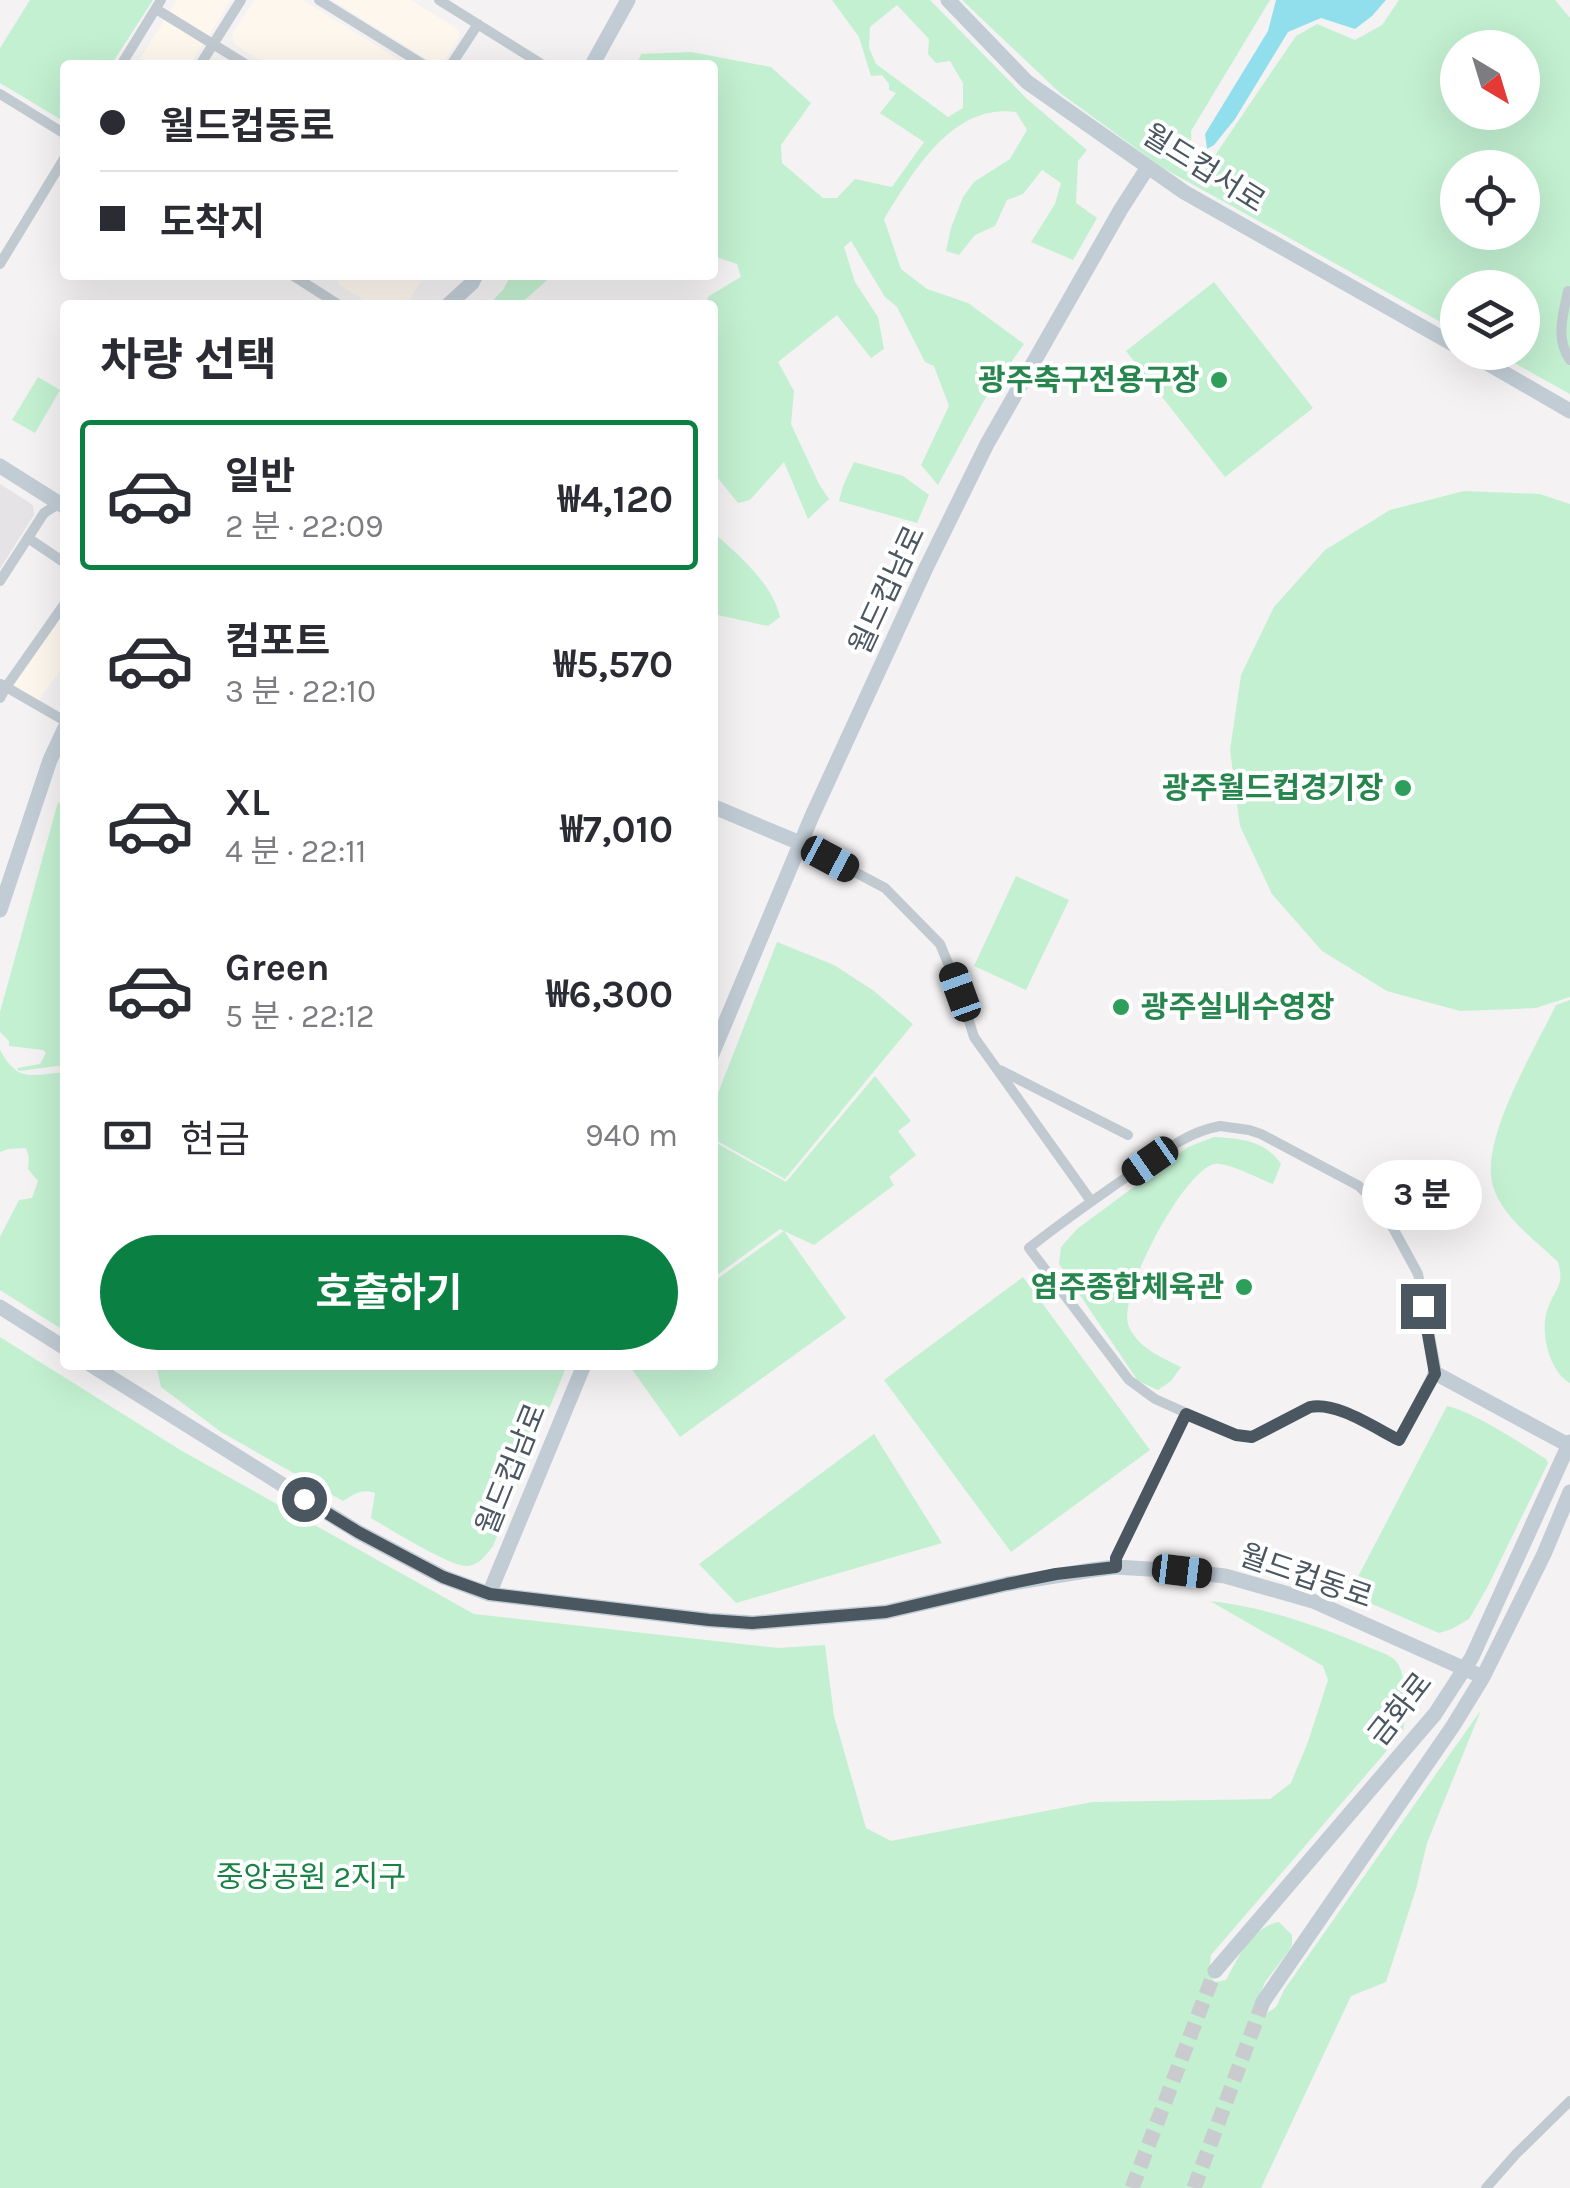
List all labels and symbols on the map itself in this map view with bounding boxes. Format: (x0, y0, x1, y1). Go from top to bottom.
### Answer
north arrow (1440, 30, 1540, 130)
street label: 월드컵서로 (1136, 116, 1272, 220)
place label: 광주축구전용구장 (978, 362, 1199, 398)
marker: 광주축구전용구장 (1208, 369, 1230, 391)
street label: 월드컵남로 (842, 520, 932, 660)
place label: 광주월드컵경기장 (1162, 770, 1383, 806)
marker: 광주월드컵경기장 (1392, 777, 1414, 799)
car (796, 832, 864, 886)
car (936, 959, 984, 1025)
place label: 광주실내수영장 (1141, 989, 1335, 1025)
marker: 광주실내수영장 (1110, 996, 1132, 1018)
car (1117, 1132, 1183, 1190)
callout: 3 분 (1363, 1161, 1483, 1231)
place label: 염주종합체육관 (1031, 1269, 1224, 1305)
marker: 염주종합체육관 (1233, 1276, 1255, 1298)
route end (1401, 1284, 1446, 1329)
street label: 월드컵남로 (468, 1398, 554, 1540)
route start (282, 1477, 327, 1522)
street label: 월드컵동로 (1235, 1537, 1377, 1615)
car (1150, 1552, 1214, 1590)
street label: 금화로 (1360, 1665, 1440, 1753)
park label: 중앙공원 2지구 (216, 1859, 406, 1895)

